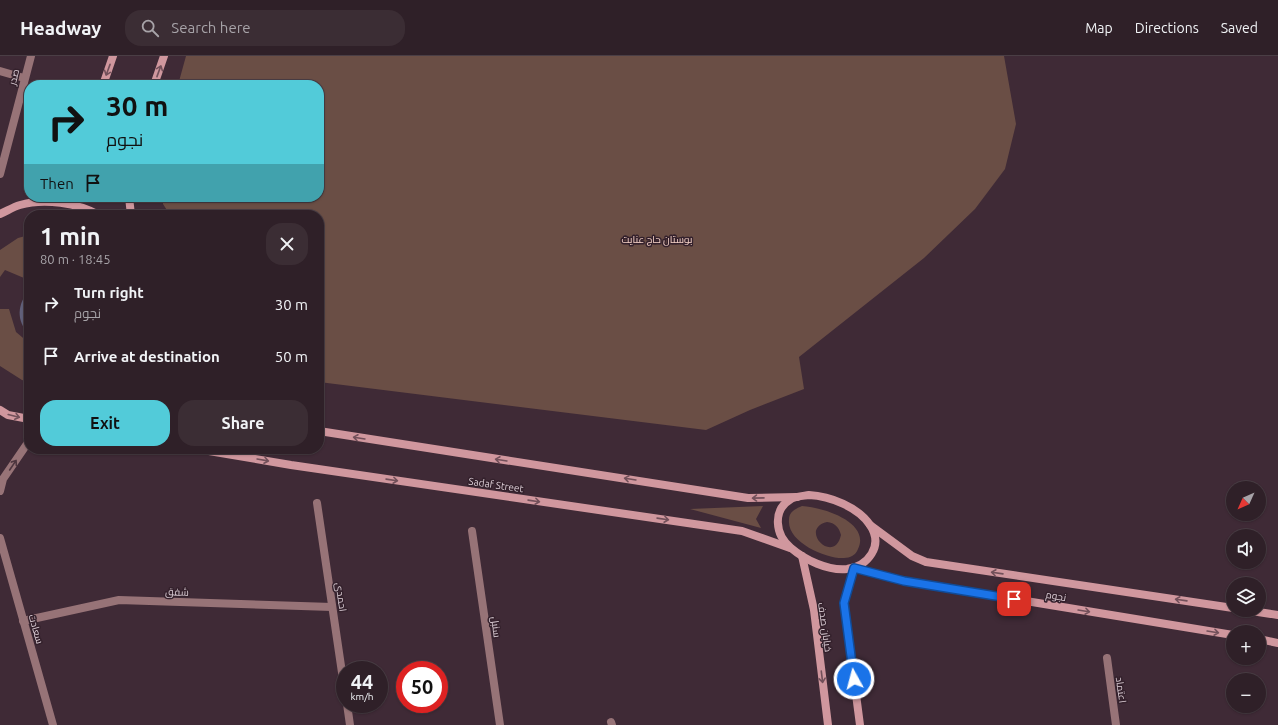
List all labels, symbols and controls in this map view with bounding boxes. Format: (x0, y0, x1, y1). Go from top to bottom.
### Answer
search box (125, 10, 405, 46)
text: Headway (20, 17, 101, 39)
icon: search (139, 17, 161, 39)
text: Search here (171, 19, 251, 36)
text: Map (1085, 20, 1113, 36)
text: Directions (1135, 20, 1199, 36)
text: Saved (1221, 20, 1258, 36)
one-way arrow (104, 64, 111, 77)
one-way arrow (156, 65, 164, 77)
street label: صدر (6, 68, 21, 87)
text: 30 m (106, 90, 168, 121)
icon: right (40, 96, 92, 148)
text: نجوم (106, 129, 143, 149)
icon: arrive (82, 172, 104, 194)
text: Then (40, 175, 74, 192)
text: 1 min (40, 223, 101, 250)
button: close (266, 223, 308, 265)
park label: بوستان حاج عنایت (622, 234, 692, 246)
text: 80 m · 18:45 (40, 252, 111, 266)
text: Turn right (74, 284, 144, 301)
icon: right (40, 293, 62, 315)
text: 30 m (275, 296, 308, 313)
text: نجوم (74, 306, 101, 320)
icon: arrive (40, 345, 62, 367)
text: Arrive at destination (74, 348, 220, 365)
text: 50 m (275, 348, 308, 365)
button: Exit (40, 400, 170, 446)
button: Share (178, 400, 308, 446)
one-way arrow (7, 412, 20, 420)
one-way arrow (353, 434, 366, 442)
one-way arrow (495, 456, 508, 464)
one-way arrow (256, 457, 269, 465)
one-way arrow (9, 459, 17, 471)
one-way arrow (624, 475, 637, 483)
one-way arrow (385, 476, 398, 484)
street label: Sadaf Street (468, 476, 524, 494)
north arrow (1226, 481, 1266, 521)
map controls (1226, 481, 1266, 713)
one-way arrow (752, 494, 765, 501)
one-way arrow (527, 497, 540, 505)
one-way arrow (656, 515, 669, 523)
button: sound (1226, 529, 1266, 569)
one-way arrow (990, 569, 1003, 577)
button: layers (1226, 577, 1266, 617)
street label: احمدی (333, 582, 348, 612)
pin (997, 582, 1031, 616)
street label: شفق (165, 586, 189, 599)
icon: arrive (1003, 588, 1025, 610)
street label: نجوم (1045, 589, 1067, 605)
one-way arrow (1174, 596, 1187, 604)
street label: خیابان صدف (815, 602, 834, 653)
one-way arrow (1077, 607, 1090, 615)
street label: سعادت (27, 613, 45, 645)
street label: سنبل (488, 616, 503, 638)
button: + (1226, 625, 1266, 665)
one-way arrow (1206, 628, 1219, 636)
position arrow (833, 658, 875, 700)
speed limit sign: 50 (396, 661, 448, 713)
text: 44 (351, 670, 373, 693)
one-way arrow (818, 670, 826, 683)
button: − (1226, 673, 1266, 713)
street label: اعتماد (1114, 676, 1128, 704)
text: km/h (350, 691, 374, 702)

